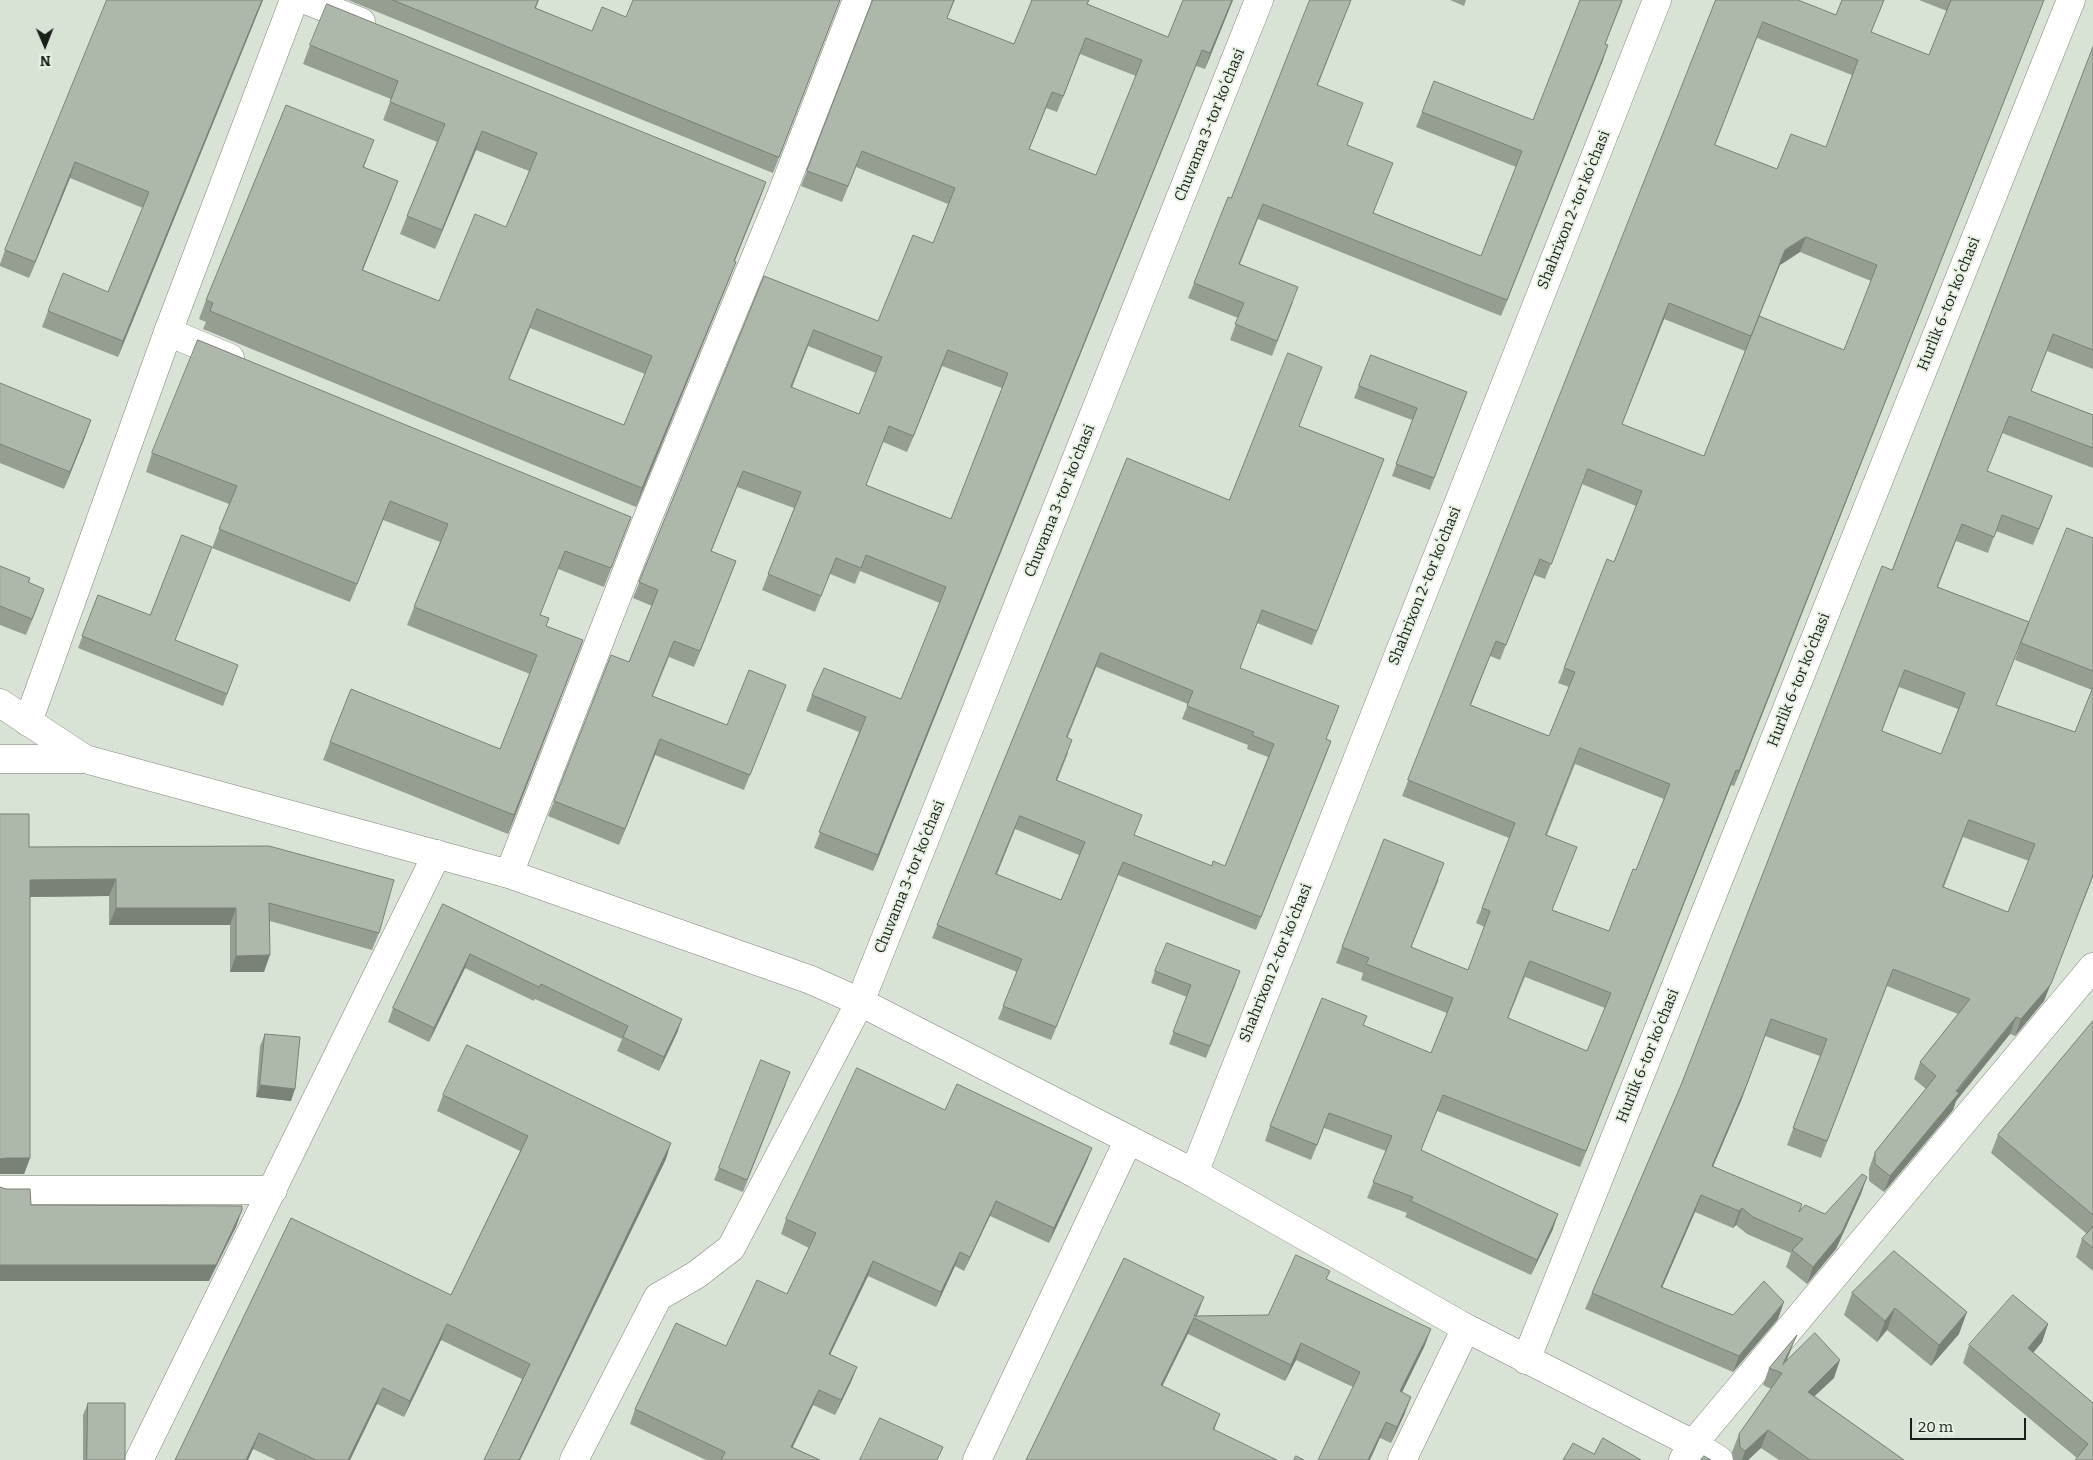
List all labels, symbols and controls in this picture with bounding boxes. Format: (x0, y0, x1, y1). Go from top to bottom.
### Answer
north arrow (20, 20, 70, 70)
street label: Chuvama 3-tor koʻchasi (1171, 46, 1249, 204)
text: N (40, 52, 51, 69)
street label: Shahrixon 2-tor koʻchasi (1534, 128, 1614, 292)
street label: Hurlik 6-tor koʻchasi (1914, 235, 1984, 373)
street label: Chuvama 3-tor koʻchasi (1021, 422, 1099, 580)
street label: Shahrixon 2-tor koʻchasi (1385, 504, 1465, 668)
street label: Hurlik 6-tor koʻchasi (1764, 611, 1834, 749)
street label: Chuvama 3-tor koʻchasi (871, 798, 949, 956)
street label: Shahrixon 2-tor koʻchasi (1236, 881, 1316, 1045)
street label: Hurlik 6-tor koʻchasi (1613, 987, 1683, 1125)
scale bar (1913, 1408, 2029, 1440)
text: 20 m (1918, 1418, 1953, 1436)

